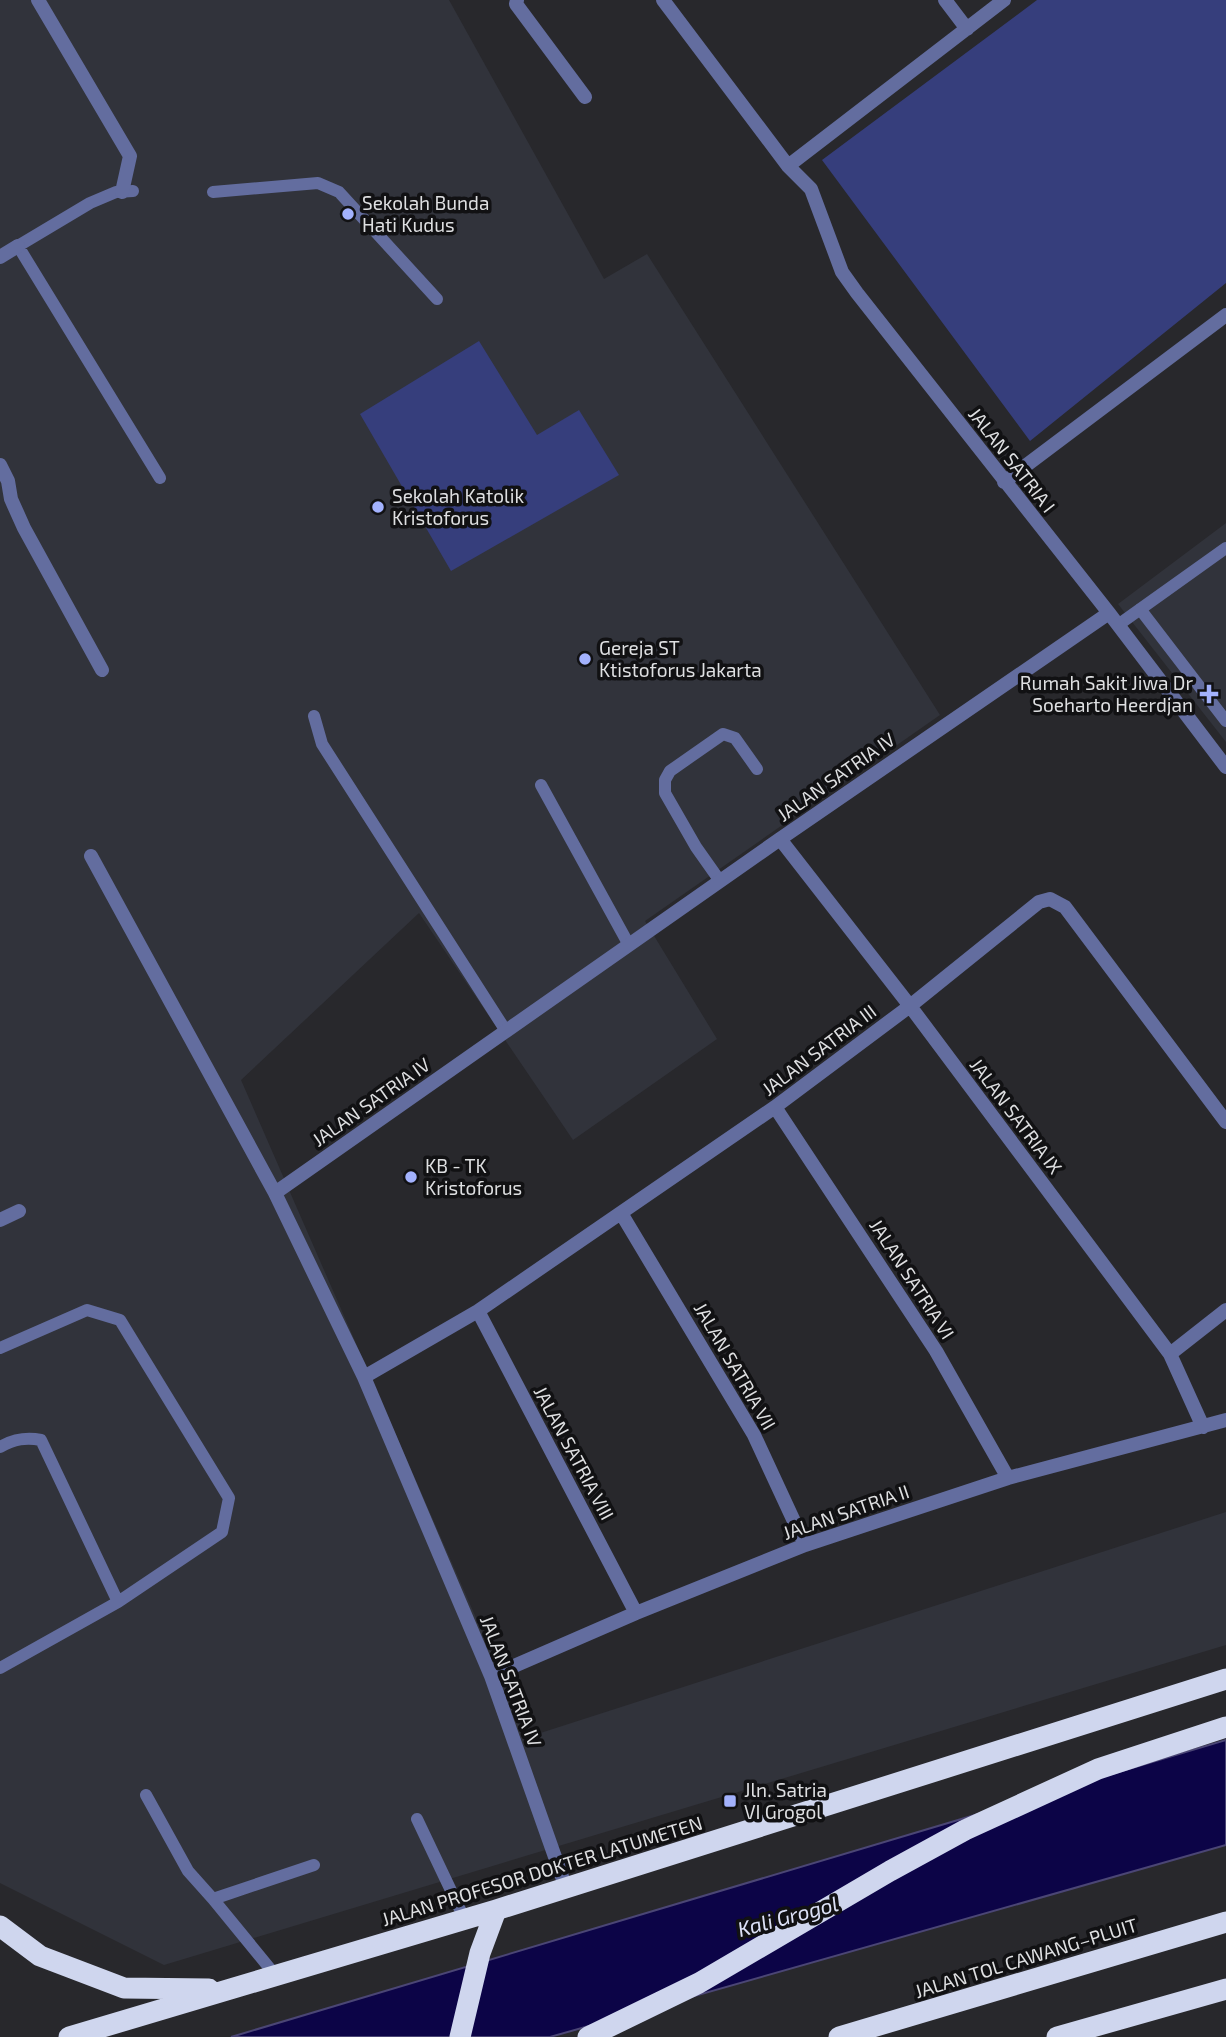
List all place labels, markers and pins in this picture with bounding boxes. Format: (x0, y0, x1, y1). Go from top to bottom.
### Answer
place label: Sekolah Bunda Hati Kudus (362, 191, 489, 236)
marker: Sekolah Bunda Hati Kudus (340, 206, 356, 222)
place label: Sekolah Katolik Kristoforus (392, 484, 524, 529)
marker: Sekolah Katolik Kristoforus (370, 499, 386, 515)
place label: Gereja ST Ktistoforus Jakarta (599, 636, 762, 681)
marker: Gereja ST Ktistoforus Jakarta (577, 651, 593, 667)
place label: Rumah Sakit Jiwa Dr Soeharto Heerdjan (1020, 671, 1193, 716)
marker: Rumah Sakit Jiwa Dr Soeharto Heerdjan (1199, 684, 1219, 704)
place label: KB - TK Kristoforus (425, 1154, 522, 1199)
marker: KB - TK Kristoforus (403, 1169, 419, 1185)
place label: Jln. Satria VI Grogol (744, 1778, 827, 1823)
marker: Jln. Satria VI Grogol (722, 1793, 738, 1809)

